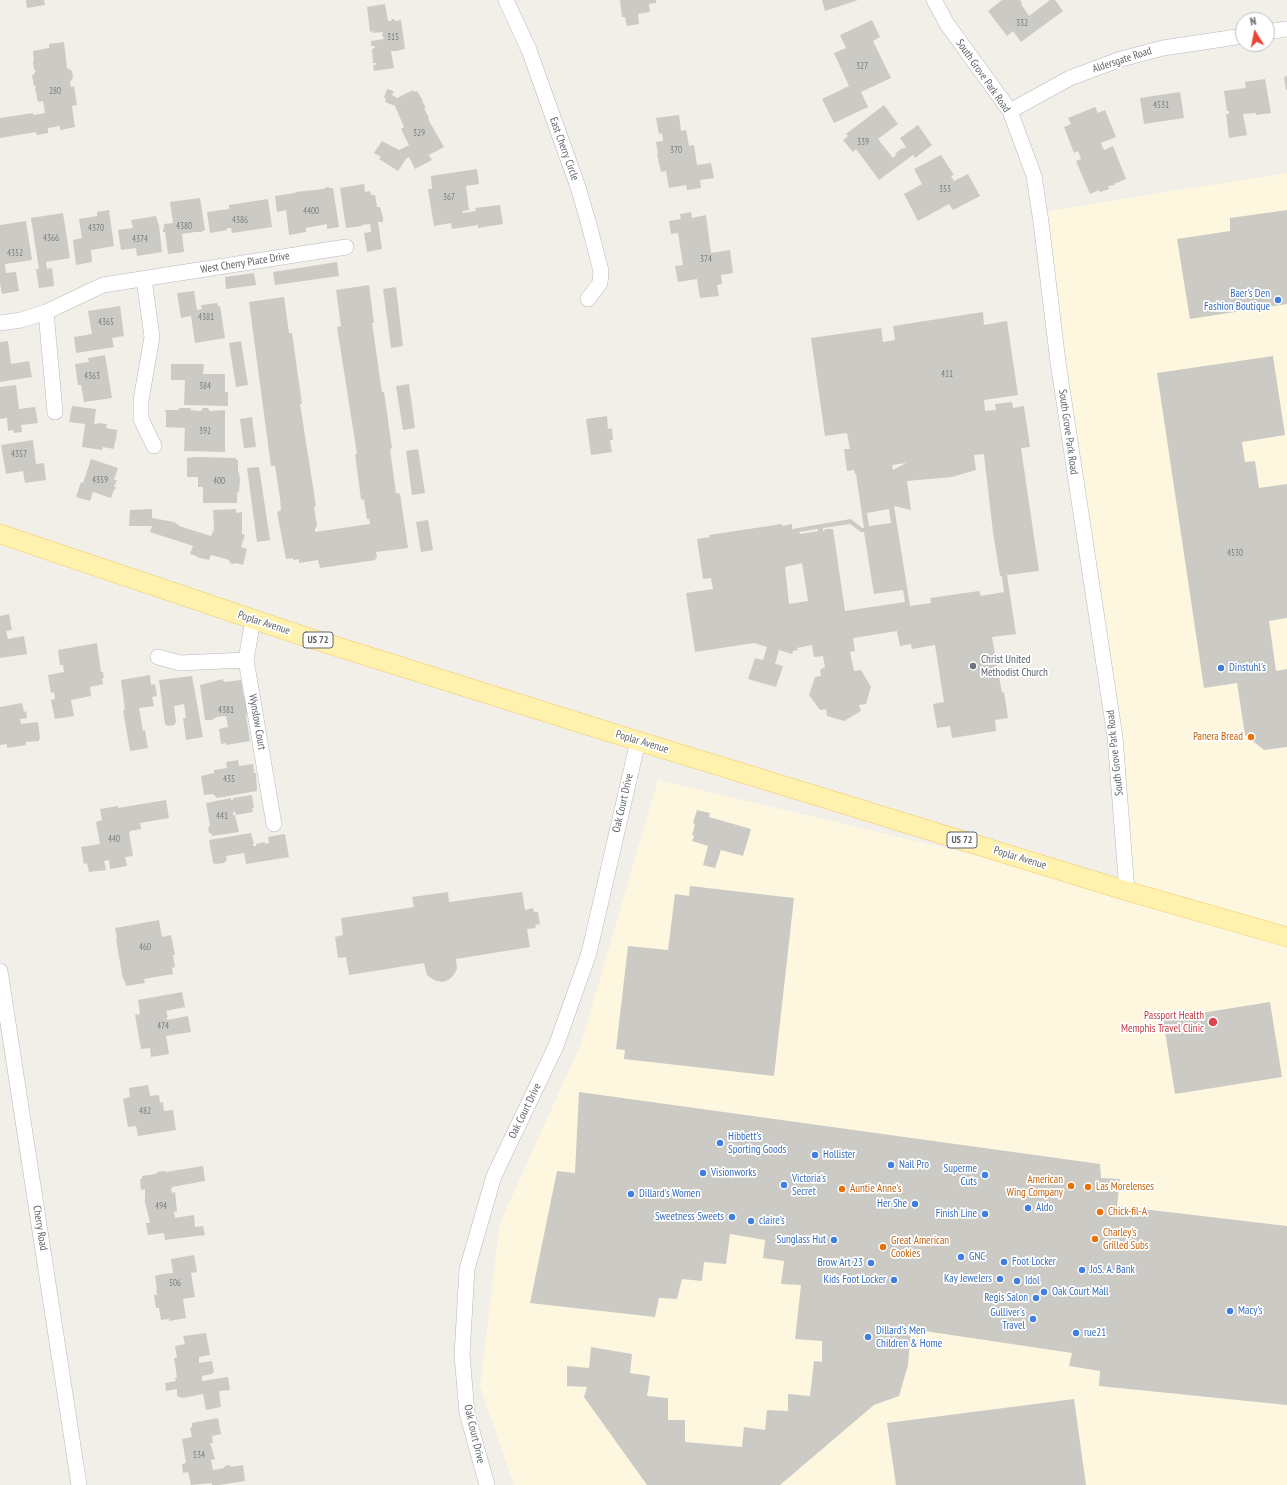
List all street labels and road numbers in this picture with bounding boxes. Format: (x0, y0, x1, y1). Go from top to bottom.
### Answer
street label: South Grove Park Road (953, 37, 1013, 115)
street label: Aldersgate Road (1091, 44, 1153, 76)
street label: East Cherry Circle (546, 115, 582, 183)
street label: West Cherry Place Drive (199, 249, 291, 277)
street label: South Grove Park Road (1055, 388, 1081, 476)
street label: Poplar Avenue (236, 608, 292, 638)
road number: US 72 (303, 632, 333, 648)
street label: Wynslow Court (246, 693, 268, 751)
street label: South Grove Park Road (1104, 710, 1126, 796)
street label: Poplar Avenue (614, 728, 670, 756)
street label: Oak Court Drive (610, 772, 636, 834)
road number: US 72 (947, 832, 977, 848)
street label: Poplar Avenue (992, 844, 1048, 872)
street label: Oak Court Drive (506, 1081, 544, 1141)
street label: Cherry Road (30, 1204, 50, 1252)
street label: Oak Court Drive (461, 1403, 487, 1465)

